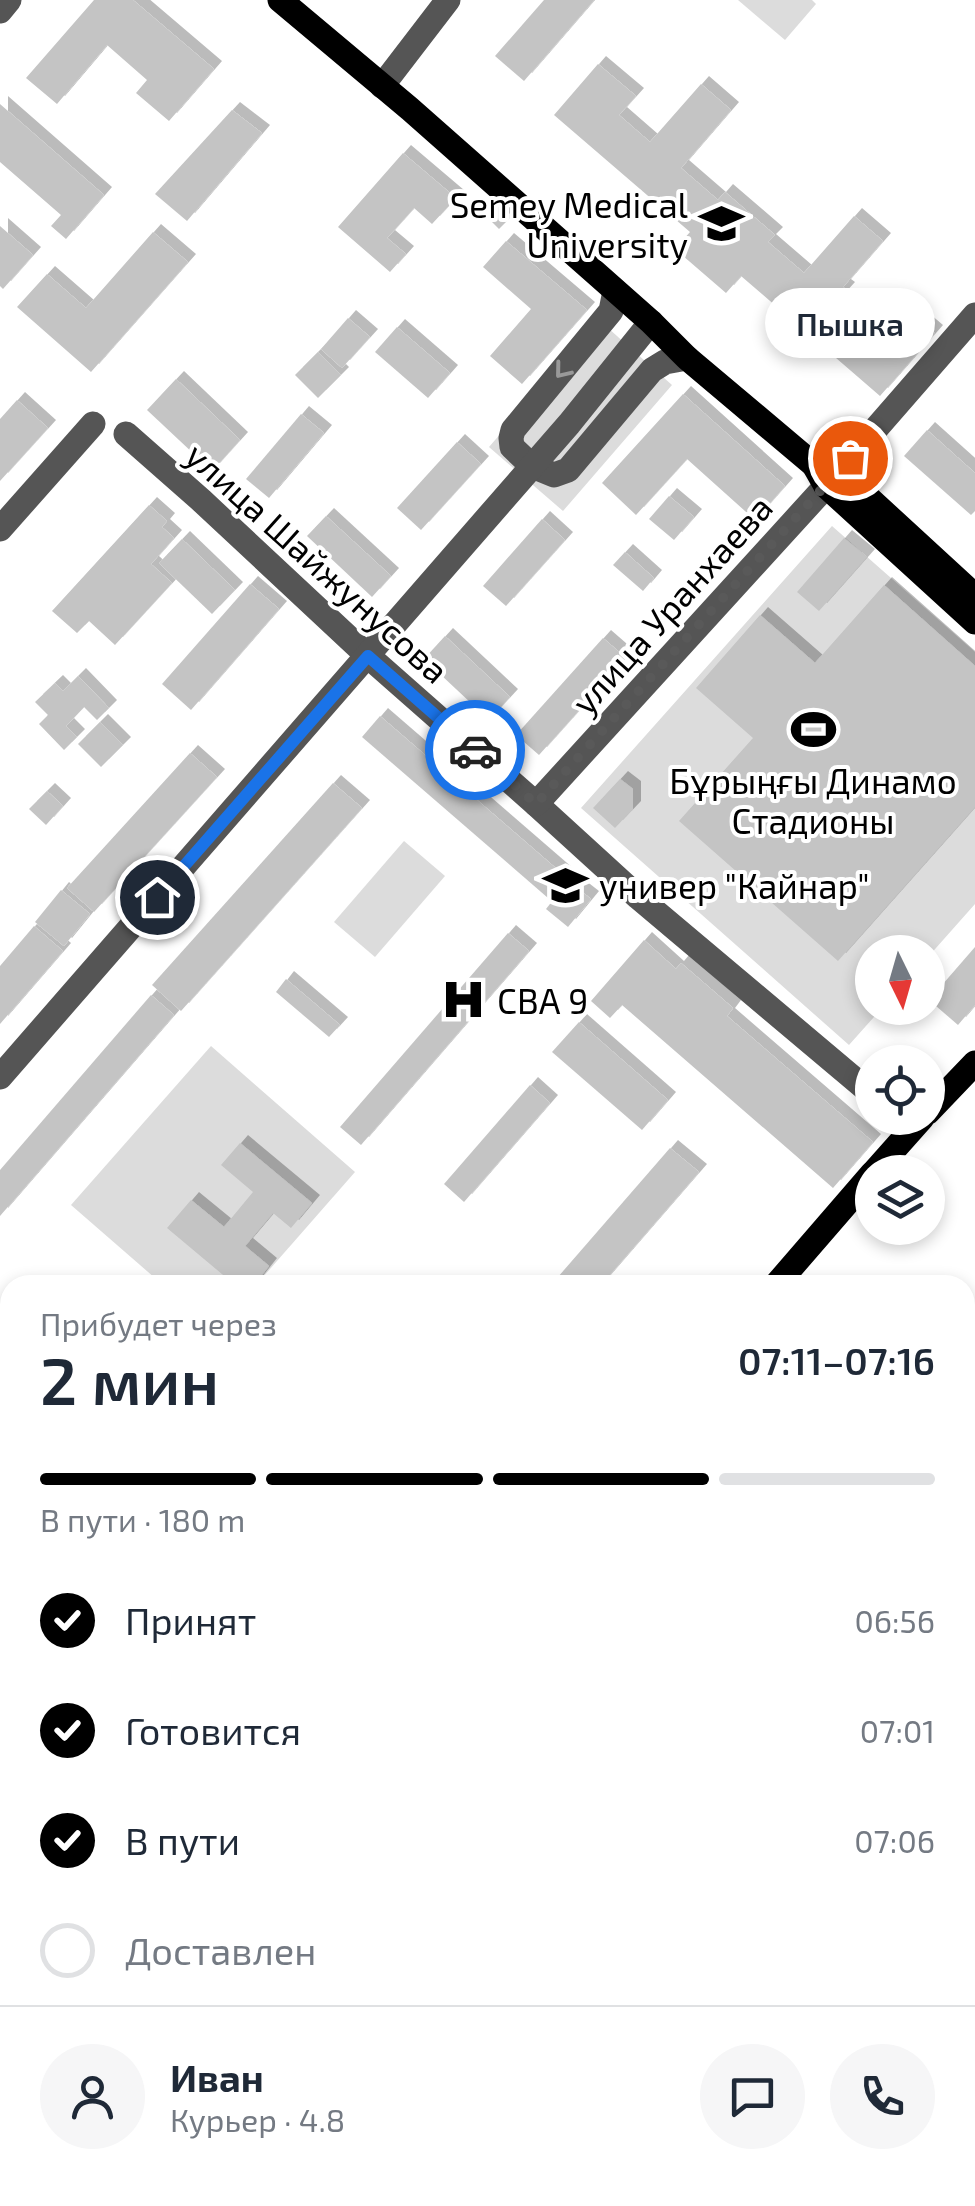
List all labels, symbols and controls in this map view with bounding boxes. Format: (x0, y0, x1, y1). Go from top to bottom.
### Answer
place label: Semey Medical University (450, 183, 689, 265)
school or university icon: Semey Medical University (697, 200, 745, 248)
callout: Пышка (765, 288, 935, 358)
text: Пышка (796, 304, 904, 342)
one-way arrow (555, 359, 573, 377)
pin (808, 416, 893, 501)
icon: bag (823, 431, 878, 486)
street label: улица Шайжунусова (177, 433, 458, 692)
street label: улица Уранхаева (562, 486, 781, 723)
courier (425, 700, 525, 800)
sports icon: Бұрыңғы Динамо Стадионы (789, 706, 837, 754)
icon: car (448, 723, 503, 778)
place label: Бұрыңғы Динамо Стадионы (669, 759, 957, 841)
pin (115, 855, 200, 940)
school or university icon: универ "Кайнар" (542, 861, 590, 909)
place label: универ "Кайнар" (599, 864, 870, 907)
icon: home (130, 870, 185, 925)
north arrow (855, 935, 945, 1025)
map controls (855, 935, 945, 1245)
hospital icon: СВА 9 (440, 976, 488, 1024)
place label: СВА 9 (497, 979, 588, 1021)
button: locate (855, 1045, 945, 1135)
button: layers (855, 1155, 945, 1245)
text: Прибудет через (40, 1304, 277, 1342)
text: 07:11–07:16 (738, 1337, 935, 1383)
text: 2 мин (40, 1340, 219, 1418)
text: В пути · 180 m (40, 1500, 245, 1538)
icon: check (40, 1593, 95, 1648)
text: Принят (125, 1597, 256, 1643)
text: 06:56 (854, 1601, 935, 1639)
icon: check (40, 1703, 95, 1758)
text: Готовится (125, 1707, 301, 1753)
text: 07:01 (860, 1711, 935, 1749)
icon: check (40, 1813, 95, 1868)
text: В пути (125, 1817, 240, 1863)
text: 07:06 (854, 1821, 935, 1859)
text: Доставлен (125, 1927, 316, 1973)
button: person (40, 2044, 145, 2149)
button: chat (700, 2044, 805, 2149)
button: phone (830, 2044, 935, 2149)
text: Иван (170, 2054, 264, 2100)
text: Курьер · 4.8 (170, 2100, 345, 2138)

